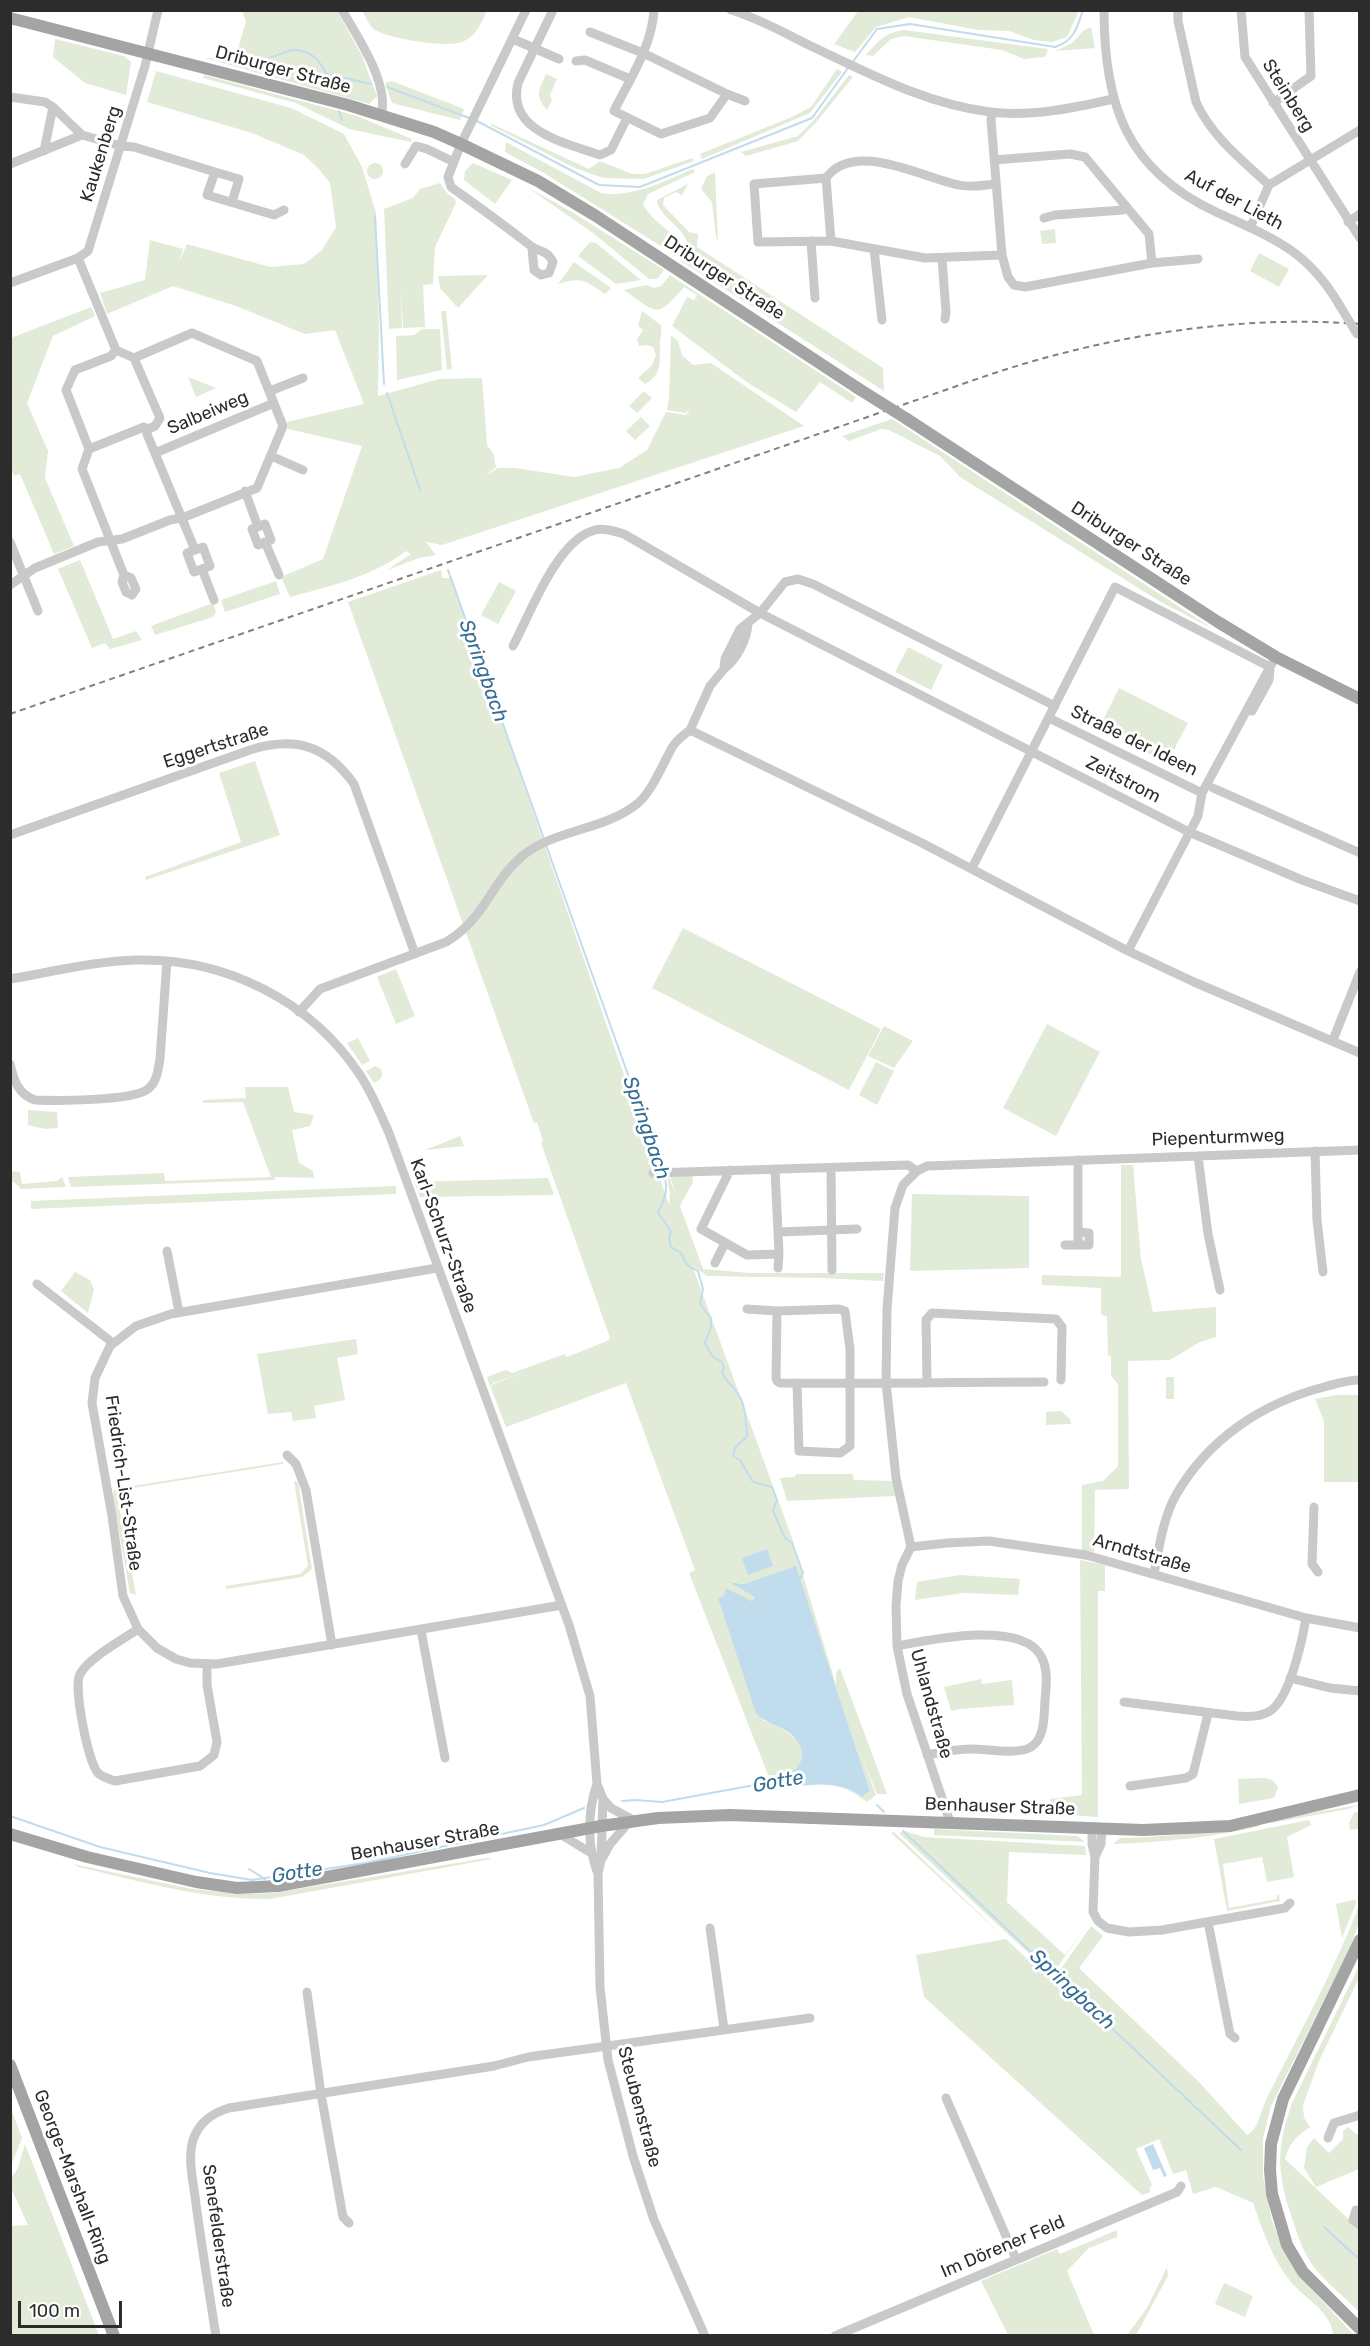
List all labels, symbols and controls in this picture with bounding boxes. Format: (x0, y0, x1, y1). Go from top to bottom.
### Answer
street label: Driburger Straße (213, 42, 353, 98)
street label: Steinberg (1257, 56, 1319, 136)
street label: Kaukenberg (76, 103, 126, 205)
street label: Auf der Lieth (1181, 165, 1287, 235)
street label: Driburger Straße (660, 231, 788, 325)
street label: Salbeiweg (164, 386, 252, 440)
street label: Driburger Straße (1067, 497, 1195, 591)
water label: Springbach (453, 616, 513, 726)
street label: Straße der Ideen (1067, 701, 1201, 781)
street label: Eggertstraße (160, 719, 272, 773)
street label: Zeitstrom (1082, 752, 1164, 808)
water label: Springbach (617, 1073, 675, 1183)
street label: Piepenturmweg (1151, 1125, 1285, 1151)
street label: Karl-Schurz-Straße (405, 1156, 481, 1316)
street label: Friedrich-List-Straße (100, 1394, 146, 1572)
street label: Arndtstraße (1090, 1530, 1194, 1578)
street label: Uhlandstraße (905, 1647, 957, 1761)
water label: Gotte (751, 1766, 805, 1798)
street label: Benhauser Straße (924, 1794, 1076, 1820)
street label: Benhauser Straße (349, 1818, 501, 1866)
water label: Gotte (270, 1857, 324, 1889)
water label: Springbach (1024, 1945, 1120, 2035)
street label: Steubenstraße (612, 2044, 666, 2170)
street label: George-Marshall-Ring (29, 2087, 115, 2267)
street label: Senefelderstraße (197, 2163, 239, 2309)
street label: Im Dörener Feld (938, 2211, 1068, 2283)
scale bar (21, 2289, 124, 2327)
text: 100 m (29, 2300, 80, 2322)

